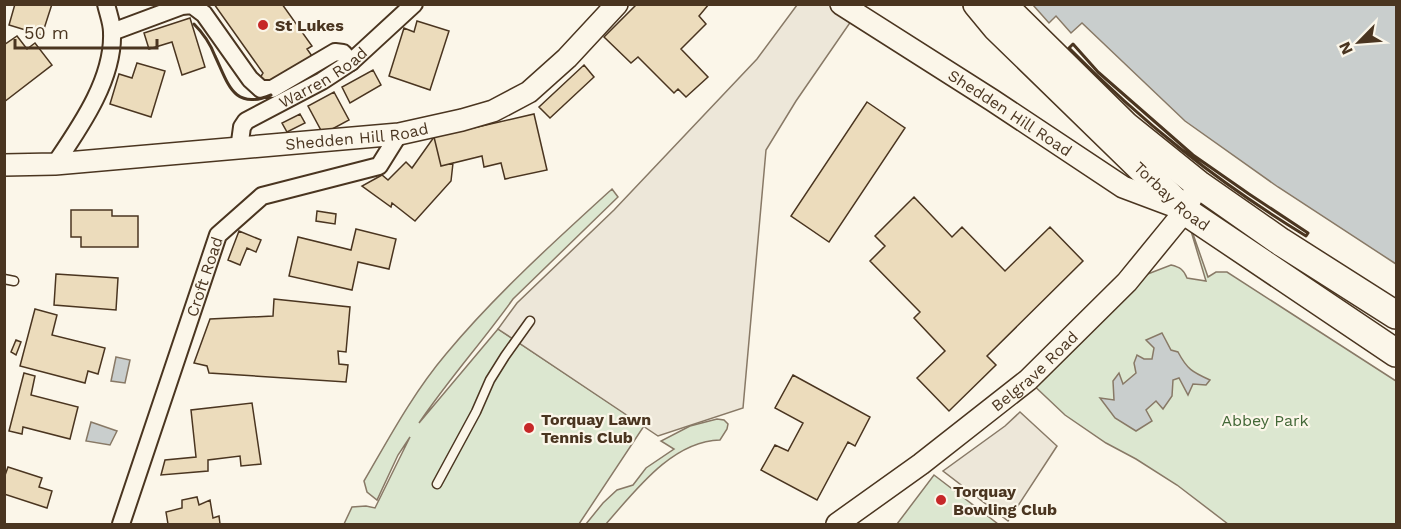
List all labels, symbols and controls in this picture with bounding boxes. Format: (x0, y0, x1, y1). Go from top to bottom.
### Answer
scale bar (15, 12, 158, 50)
north arrow (1329, 12, 1389, 72)
place label: St Lukes (275, 16, 344, 35)
marker: St Lukes (256, 18, 270, 32)
text: 50 m (24, 22, 69, 43)
text: N (1335, 39, 1357, 58)
street label: Warren Road (276, 43, 371, 112)
street label: Shedden Hill Road (945, 66, 1075, 160)
street label: Shedden Hill Road (284, 119, 430, 154)
street label: Torbay Road (1130, 158, 1213, 235)
street label: Croft Road (182, 234, 227, 319)
street label: Belgrave Road (987, 327, 1082, 415)
place label: Torquay Lawn Tennis Club (541, 410, 651, 447)
park label: Abbey Park (1221, 411, 1309, 430)
marker: Torquay Lawn Tennis Club (522, 421, 536, 435)
place label: Torquay Bowling Club (953, 482, 1057, 519)
marker: Torquay Bowling Club (934, 493, 948, 507)

